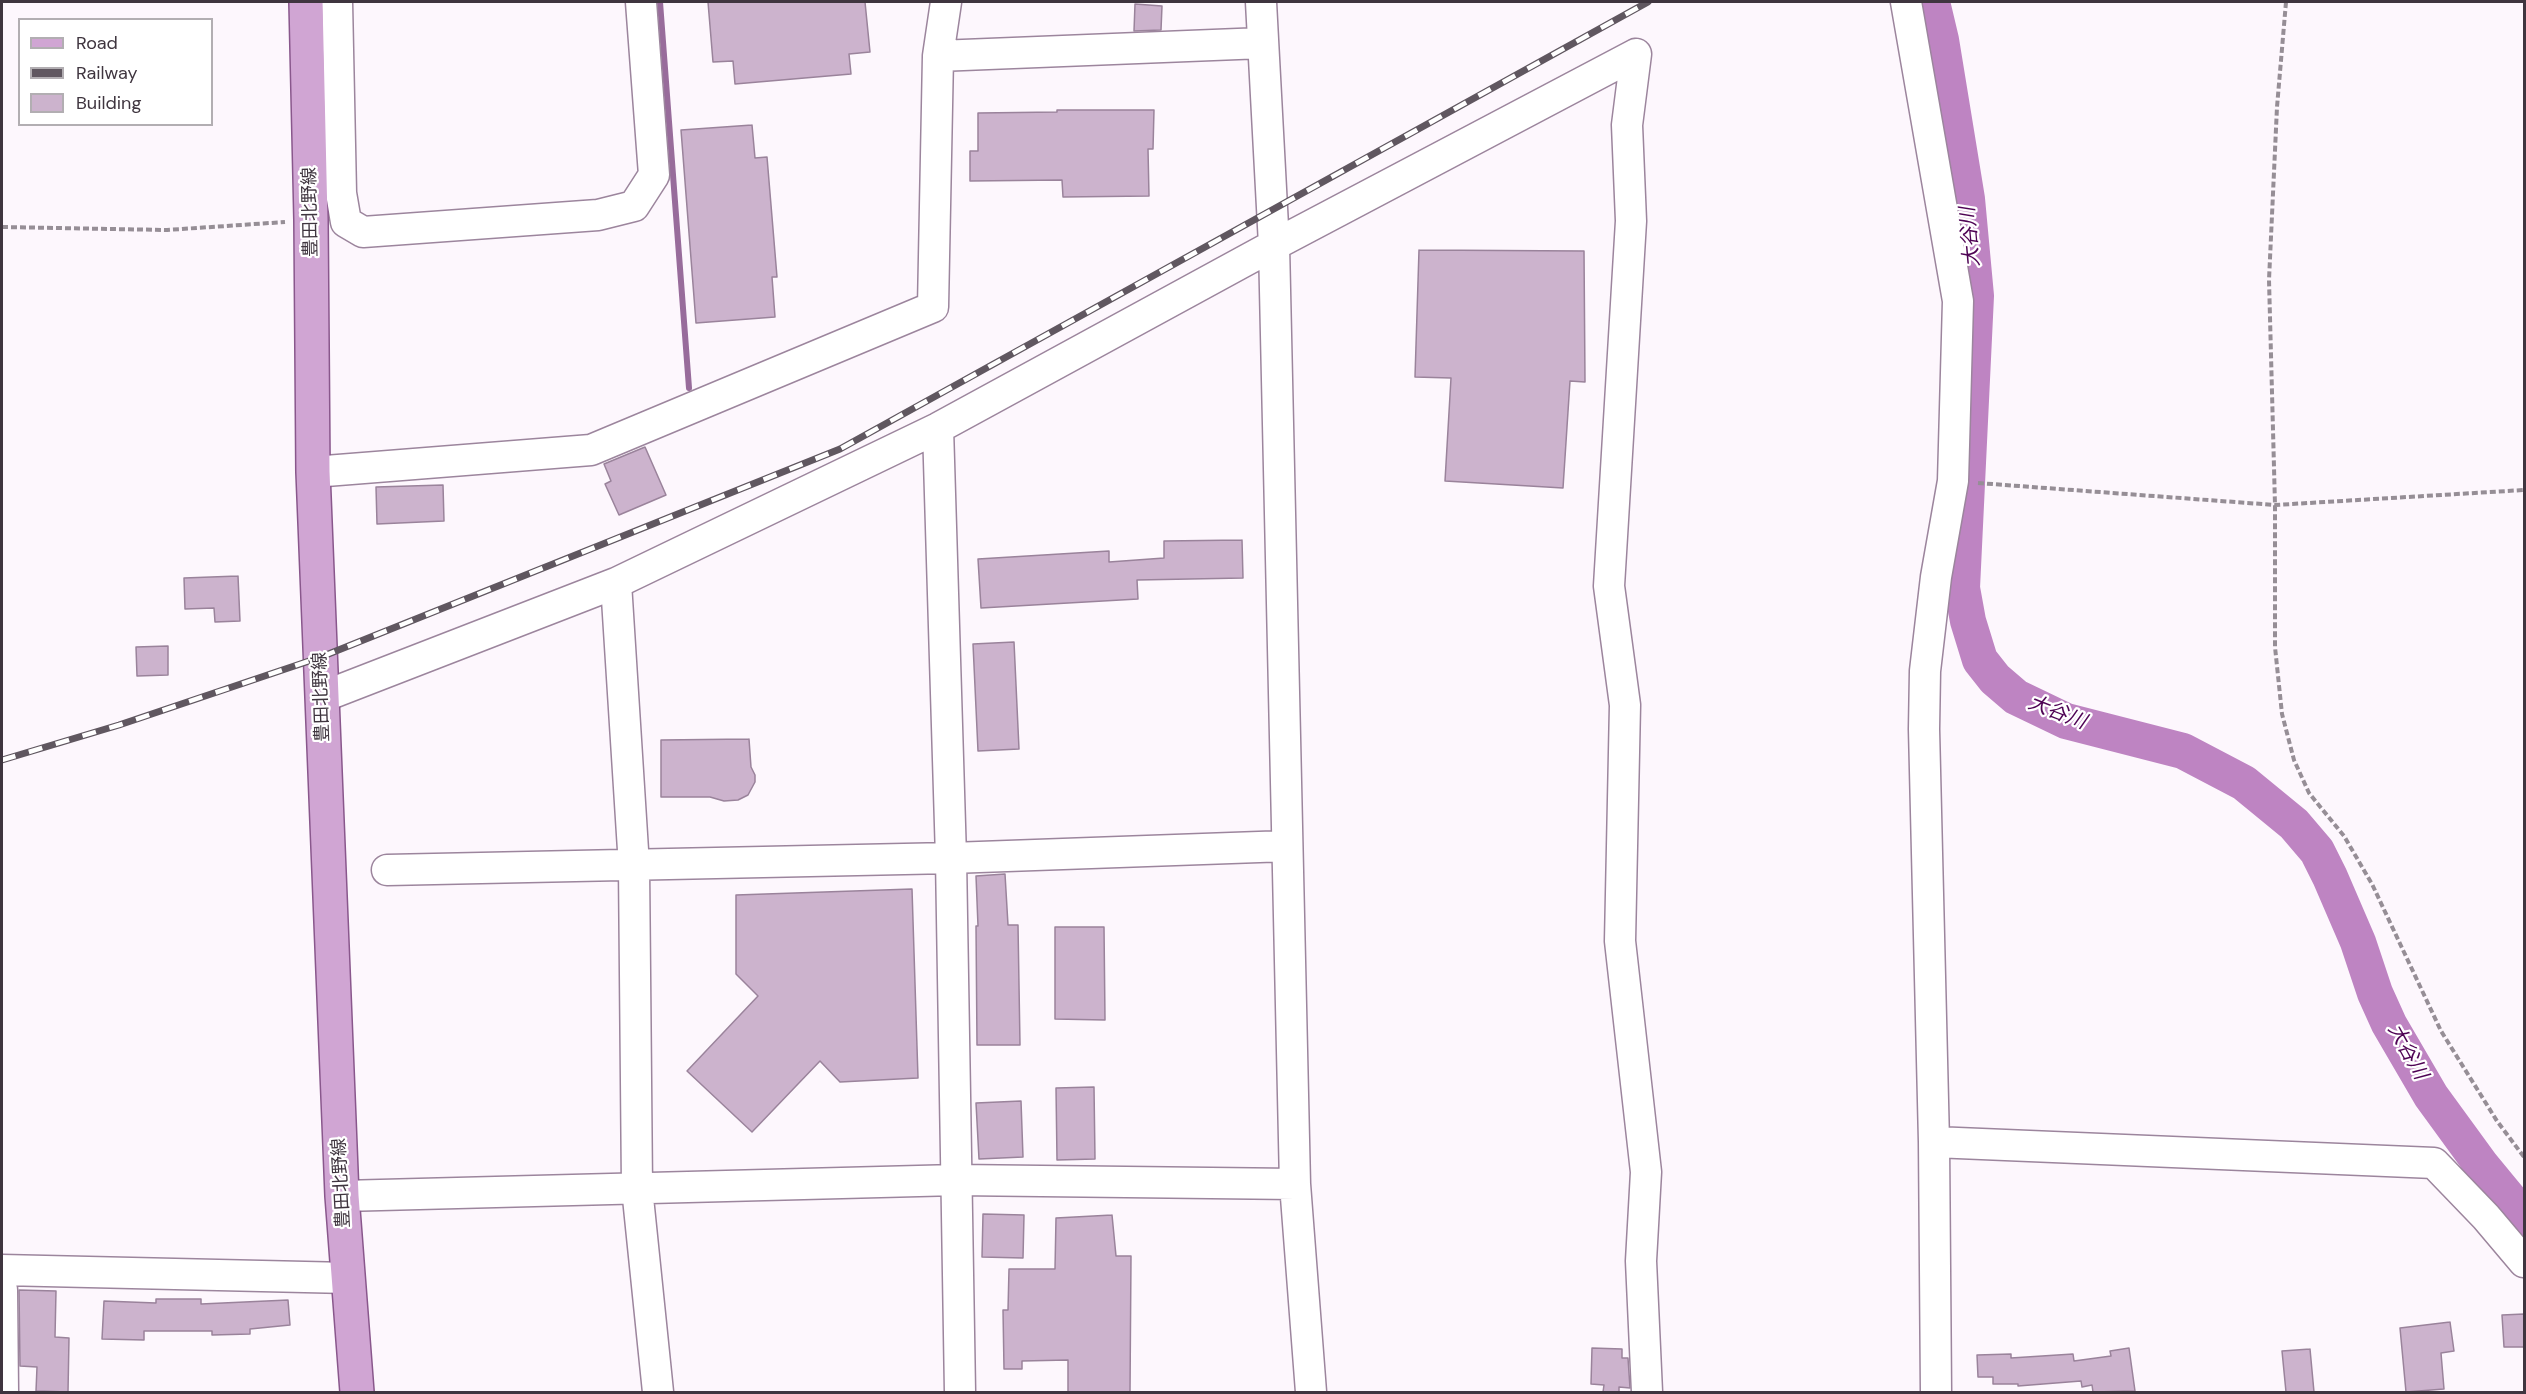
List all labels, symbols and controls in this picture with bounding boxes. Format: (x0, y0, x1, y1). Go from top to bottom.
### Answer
legend (18, 18, 213, 126)
text: Road (76, 31, 118, 55)
text: Railway (76, 61, 138, 85)
text: Building (76, 91, 141, 115)
street label: 豊田北野線 (299, 167, 323, 257)
water label: 大谷川 (1956, 206, 1986, 268)
street label: 豊田北野線 (310, 652, 334, 742)
water label: 大谷川 (2025, 691, 2089, 735)
water label: 大谷川 (2382, 1020, 2432, 1084)
street label: 豊田北野線 (329, 1137, 355, 1229)

